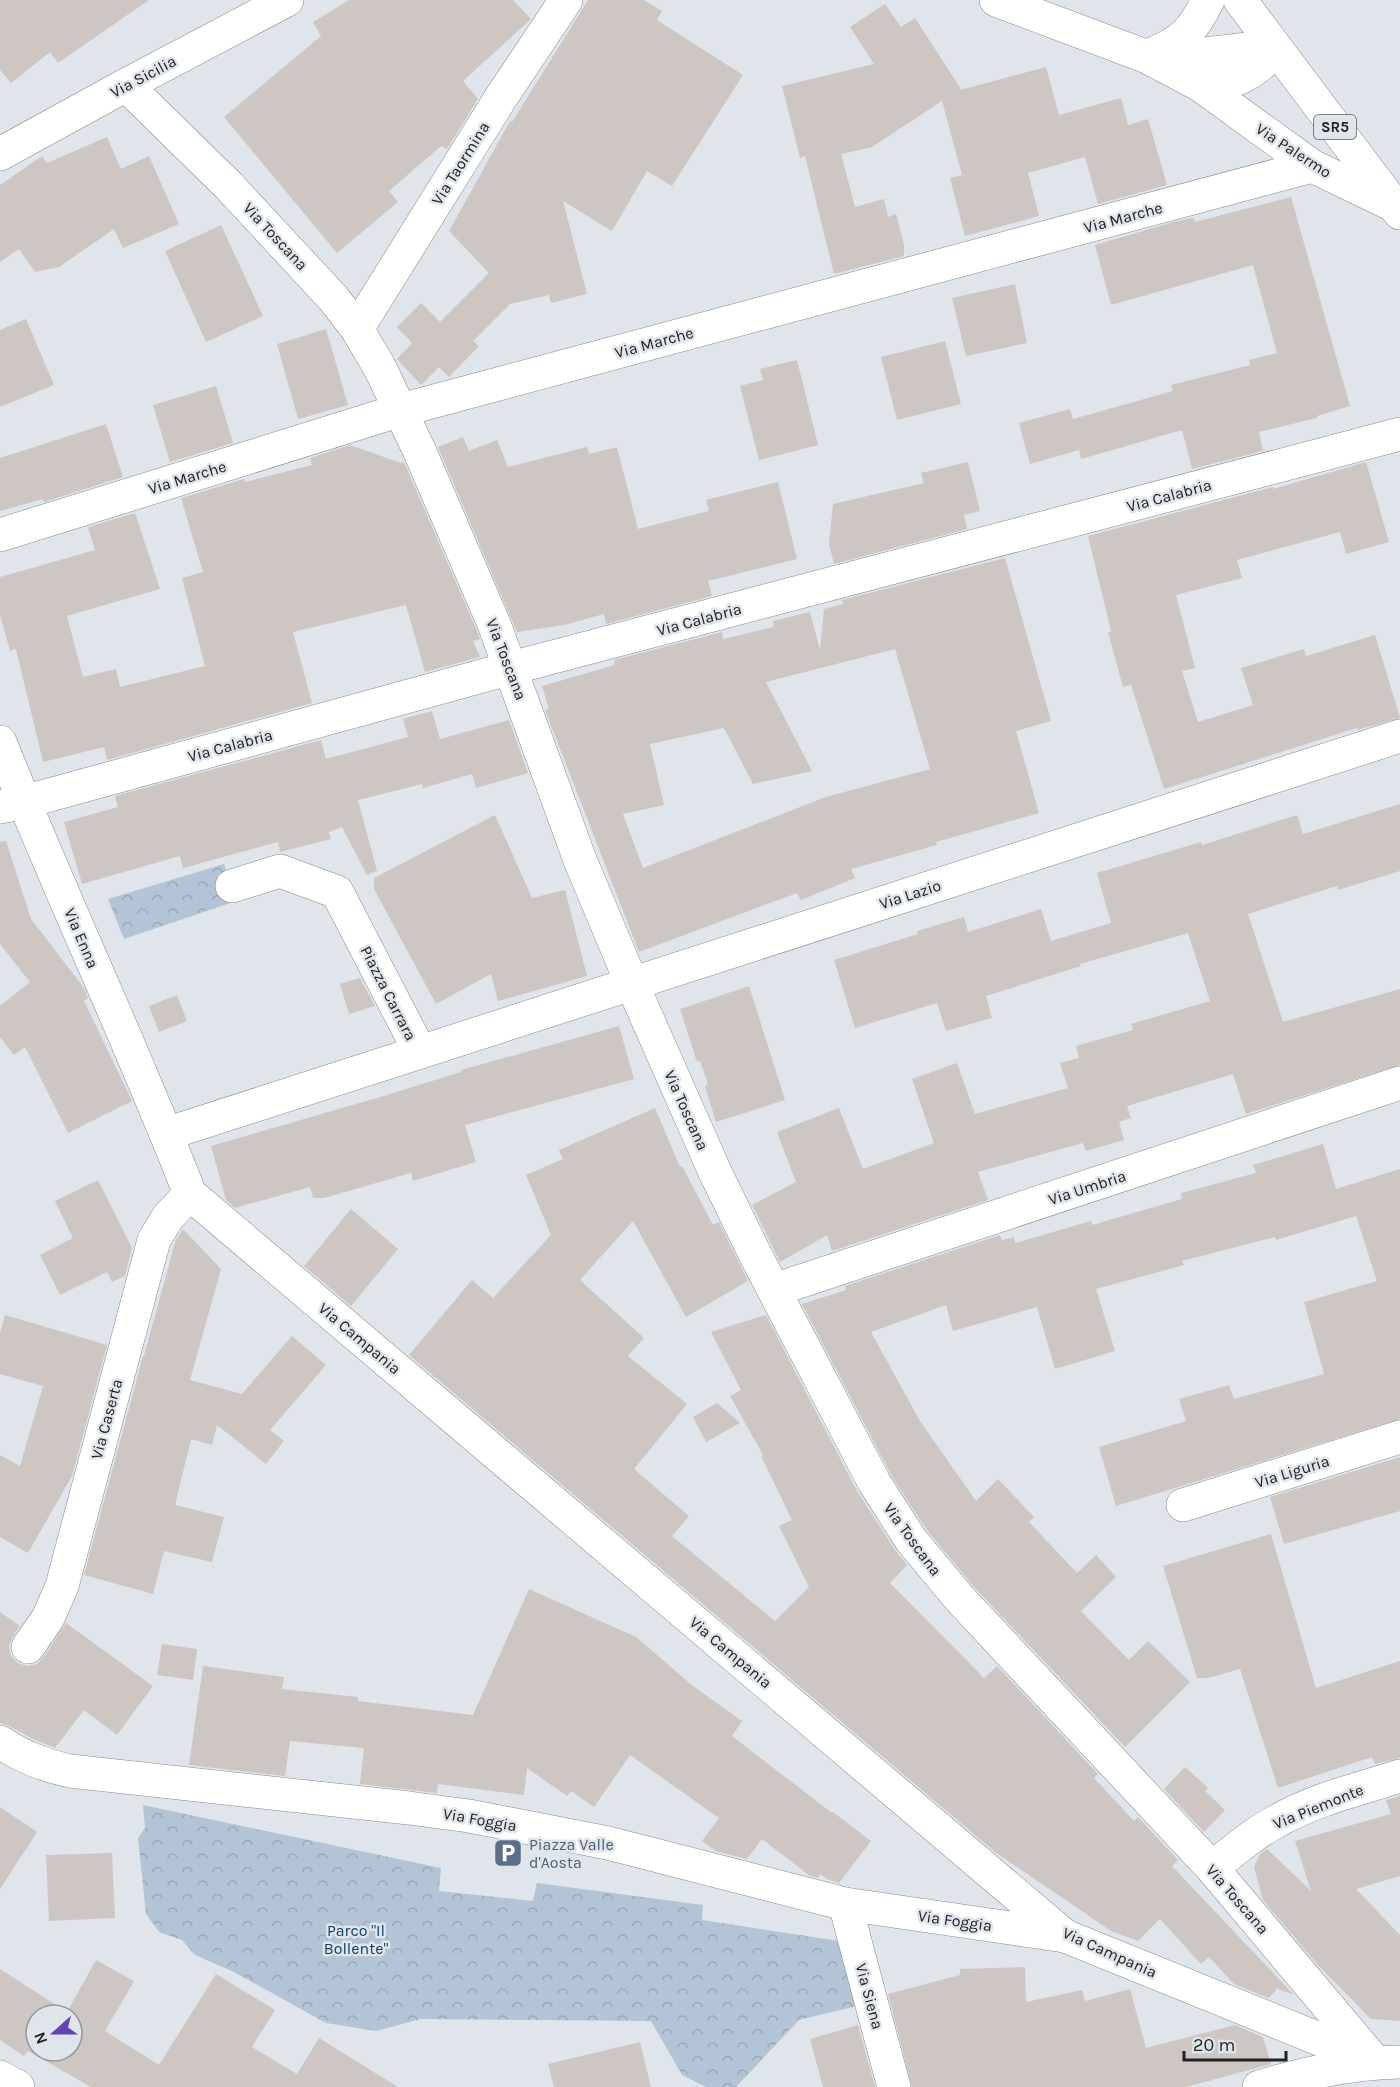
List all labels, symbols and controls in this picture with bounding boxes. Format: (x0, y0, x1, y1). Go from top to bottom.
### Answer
street label: Via Sicilia (107, 51, 179, 102)
road number: SR5 (1314, 115, 1356, 139)
street label: Via Taormina (427, 118, 494, 208)
street label: Via Palermo (1252, 119, 1335, 182)
street label: Via Toscana (239, 198, 312, 274)
street label: Via Marche (1082, 198, 1165, 237)
street label: Via Marche (613, 323, 696, 362)
street label: Via Marche (146, 457, 228, 498)
street label: Via Calabria (1125, 475, 1214, 516)
street label: Via Calabria (655, 599, 744, 640)
street label: Via Toscana (482, 616, 531, 703)
street label: Via Calabria (186, 725, 275, 766)
street label: Via Lazio (877, 876, 943, 913)
street label: Via Enna (60, 905, 103, 971)
street label: Piazza Carrara (357, 943, 421, 1044)
street label: Via Toscana (660, 1067, 713, 1153)
street label: Via Umbria (1046, 1166, 1128, 1209)
street label: Via Campania (315, 1299, 405, 1378)
street label: Via Caserta (87, 1377, 126, 1461)
street label: Via Liguria (1253, 1451, 1332, 1492)
street label: Via Toscana (880, 1499, 946, 1580)
street label: Via Campania (686, 1613, 776, 1692)
street label: Via Piemonte (1270, 1780, 1366, 1833)
street label: Via Foggia (441, 1804, 518, 1835)
place label: Piazza Valle d'Aosta (529, 1835, 614, 1872)
parking icon: Piazza Valle d'Aosta (492, 1837, 524, 1869)
street label: Via Toscana (1202, 1861, 1273, 1938)
street label: Via Foggia (917, 1906, 993, 1935)
park label: Parco "Il Bollente" (324, 1921, 388, 1958)
street label: Via Campania (1060, 1923, 1160, 1982)
street label: Via Siena (852, 1961, 887, 2031)
north arrow (24, 2003, 84, 2063)
scale bar (1184, 2024, 1286, 2062)
text: N (30, 2029, 51, 2047)
text: 20 m (1193, 2034, 1235, 2056)

